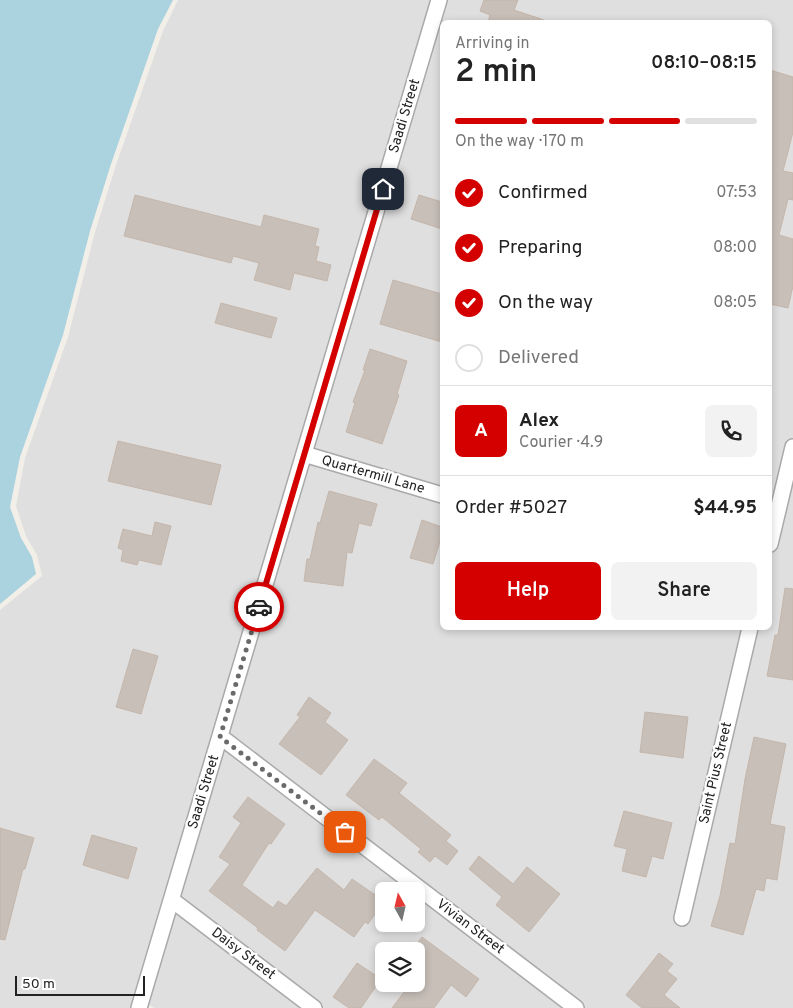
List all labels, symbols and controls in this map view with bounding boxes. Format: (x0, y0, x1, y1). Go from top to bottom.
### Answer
text: Arriving in (455, 34, 530, 54)
text: 08:10–08:15 (651, 51, 757, 75)
text: 2 min (455, 53, 537, 93)
street label: Saadi Street (386, 77, 424, 155)
text: On the way · 170 m (455, 132, 584, 152)
pin (362, 168, 404, 210)
icon: home (369, 175, 397, 203)
icon: check (455, 179, 483, 207)
text: Confirmed (498, 181, 588, 205)
text: 07:53 (716, 183, 757, 203)
icon: check (455, 234, 483, 262)
text: Preparing (498, 236, 582, 260)
text: 08:00 (713, 238, 757, 258)
icon: check (455, 289, 483, 317)
text: On the way (498, 291, 593, 315)
text: 08:05 (713, 293, 757, 313)
text: Delivered (498, 346, 579, 370)
button: phone (705, 405, 757, 457)
text: Alex (519, 409, 559, 433)
text: A (474, 419, 488, 443)
text: Courier · 4.9 (519, 433, 603, 453)
street label: Quartermill Lane (319, 452, 427, 498)
text: Order #5027 (455, 496, 567, 520)
text: $44.95 (693, 496, 757, 520)
button: Help (455, 562, 601, 620)
button: Share (611, 562, 757, 620)
courier (234, 582, 284, 632)
icon: car (245, 593, 273, 621)
street label: Saint Pius Street (696, 720, 736, 826)
street label: Saadi Street (185, 753, 223, 831)
pin (324, 811, 366, 853)
icon: bag (331, 818, 359, 846)
north arrow (375, 882, 425, 932)
map controls (375, 882, 425, 992)
street label: Vivian Street (433, 896, 507, 958)
street label: Daisy Street (208, 924, 278, 984)
button: layers (375, 942, 425, 992)
scale bar (15, 973, 145, 996)
text: 50 m (22, 976, 55, 993)

